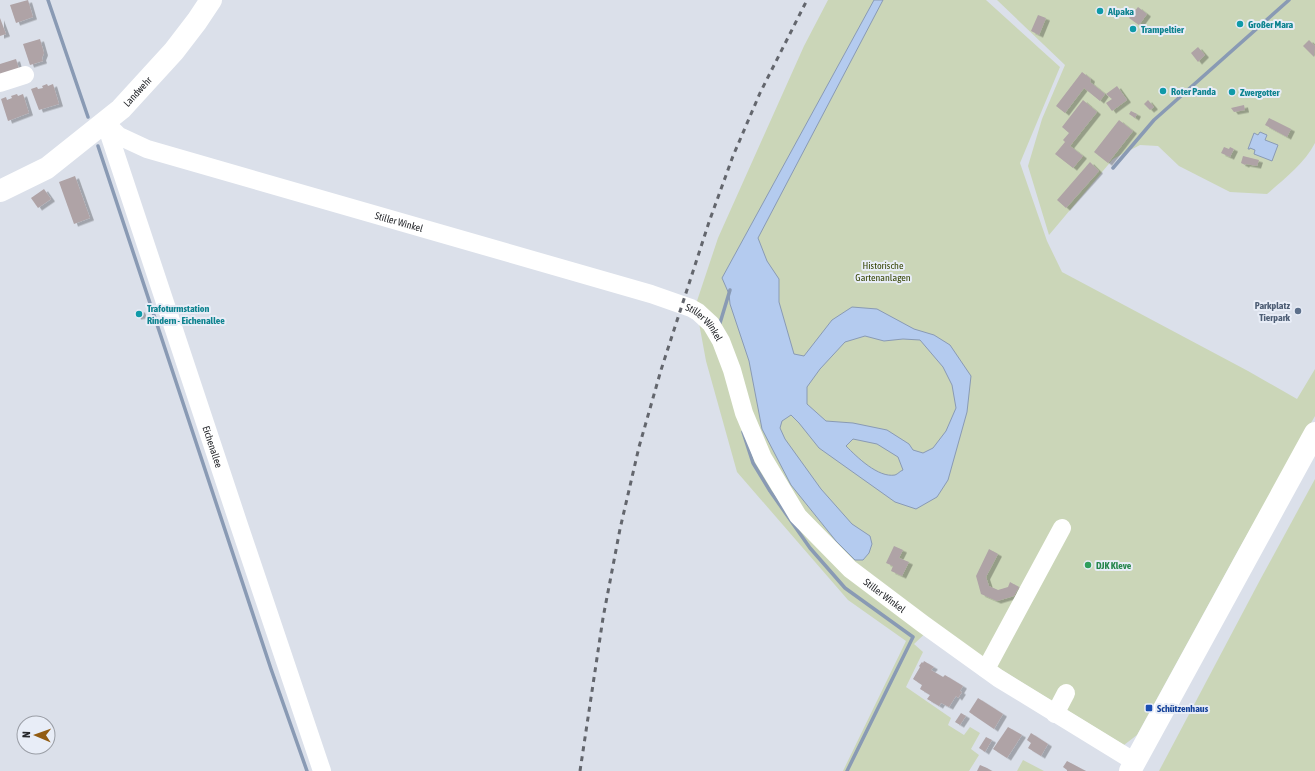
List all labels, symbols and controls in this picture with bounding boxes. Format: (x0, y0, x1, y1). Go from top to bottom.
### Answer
marker: Alpaka (1095, 6, 1105, 16)
place label: Alpaka (1107, 6, 1134, 17)
marker: Großer Mara (1235, 19, 1245, 29)
place label: Großer Mara (1248, 19, 1294, 30)
marker: Trampeltier (1128, 24, 1138, 34)
place label: Trampeltier (1141, 24, 1185, 35)
street label: Landwehr (121, 73, 154, 108)
marker: Roter Panda (1158, 86, 1168, 96)
place label: Roter Panda (1171, 86, 1216, 97)
marker: Zwergotter (1227, 87, 1237, 97)
place label: Zwergotter (1240, 87, 1281, 98)
street label: Stiller Winkel (374, 209, 425, 234)
park label: Historische Gartenanlagen (855, 260, 911, 283)
place label: Parkplatz Tierpark (1255, 300, 1291, 323)
street label: Stiller Winkel (684, 301, 725, 343)
place label: Trafoturmstation Rindern - Eichenallee (147, 303, 225, 326)
marker: Parkplatz Tierpark (1293, 306, 1303, 316)
marker: Trafoturmstation Rindern - Eichenallee (134, 309, 144, 319)
street label: Eichenallee (201, 424, 225, 469)
marker: DJK Kleve (1083, 560, 1093, 570)
place label: DJK Kleve (1096, 560, 1132, 571)
street label: Stiller Winkel (862, 576, 908, 615)
marker: Schützenhaus (1144, 703, 1154, 713)
place label: Schützenhaus (1157, 703, 1209, 714)
north arrow (16, 715, 56, 755)
text: N (20, 731, 32, 738)

